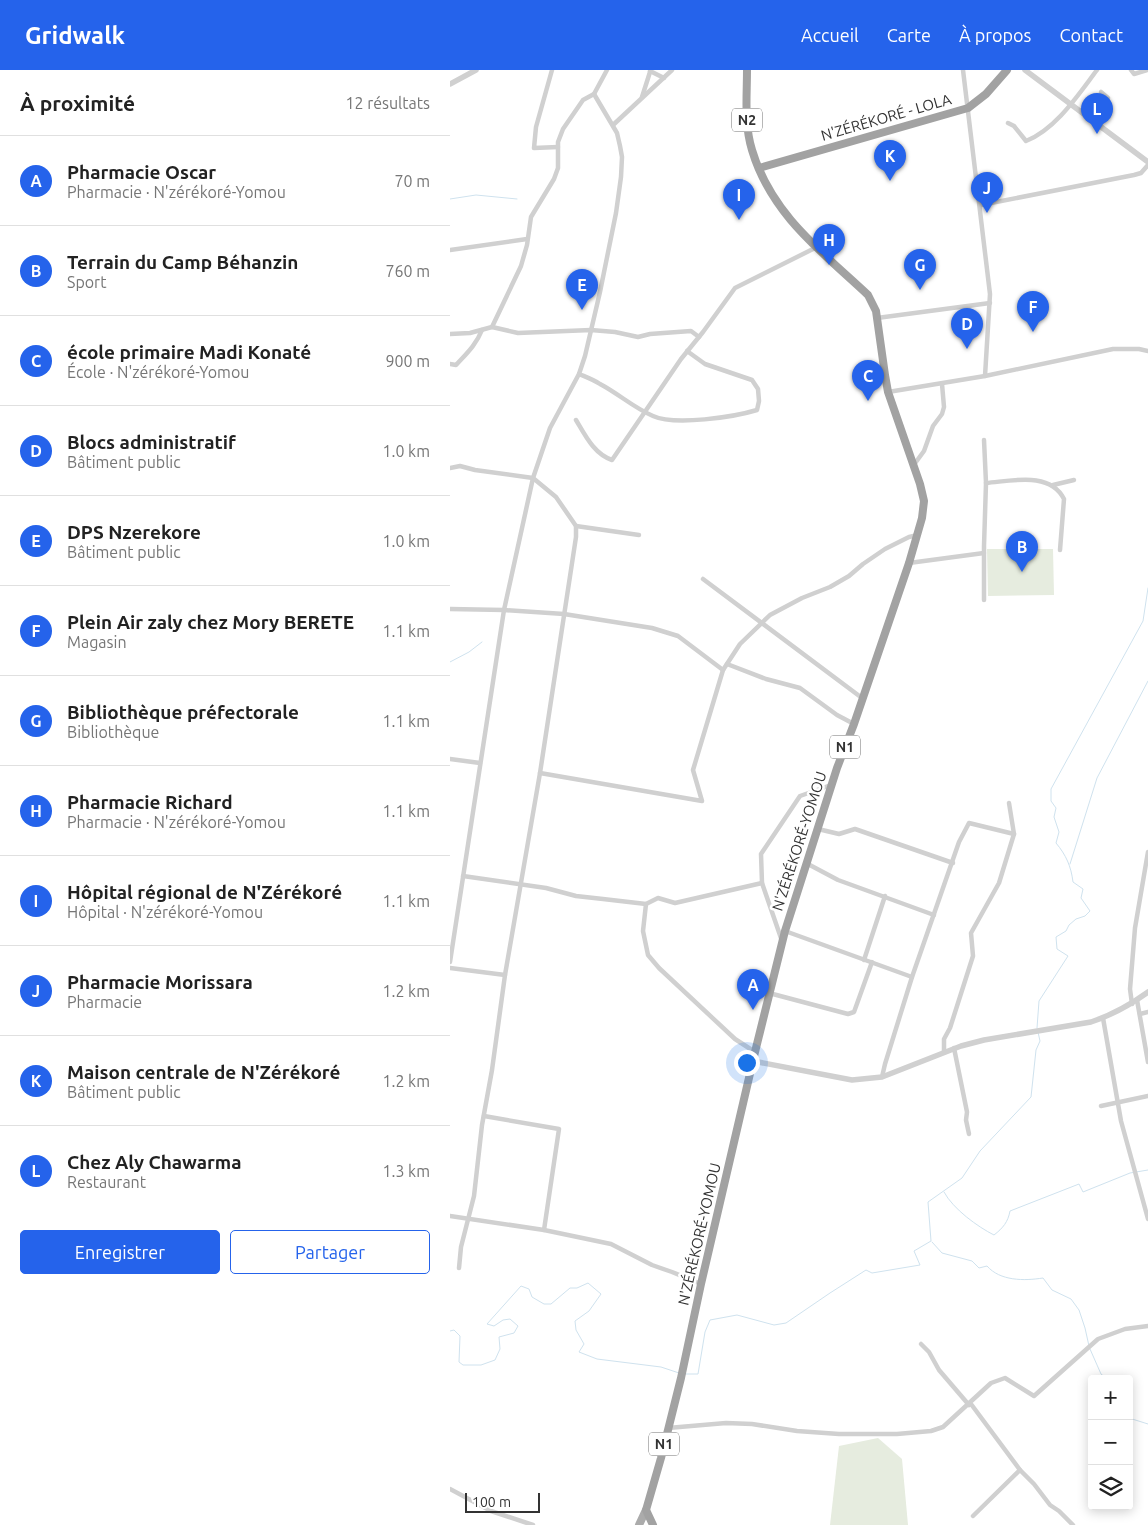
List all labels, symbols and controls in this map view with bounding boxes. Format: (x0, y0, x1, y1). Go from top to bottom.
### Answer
text: Gridwalk (25, 22, 125, 49)
text: Accueil (801, 25, 859, 45)
text: Carte (887, 25, 931, 45)
text: À propos (959, 25, 1031, 45)
text: Contact (1059, 25, 1123, 45)
street label: N'ZÉRÉKORÉ - LOLA (819, 90, 953, 144)
text: À proximité (20, 91, 135, 115)
pin: L (1081, 93, 1113, 134)
text: 12 résultats (345, 94, 430, 112)
road number: N2 (732, 108, 762, 132)
pin: K (874, 140, 906, 181)
text: Pharmacie Oscar (67, 161, 216, 183)
text: A (30, 172, 42, 190)
text: 70 m (394, 172, 430, 190)
pin: J (971, 172, 1003, 213)
pin: I (723, 179, 755, 220)
text: Pharmacie · N'zérékoré-Yomou (67, 183, 286, 201)
pin: H (813, 224, 845, 265)
pin: G (904, 249, 936, 290)
text: Terrain du Camp Béhanzin (67, 251, 298, 273)
text: B (31, 262, 41, 280)
text: 760 m (385, 262, 430, 280)
pin: E (566, 269, 598, 310)
text: Sport (67, 273, 106, 291)
pin: F (1017, 291, 1049, 332)
pin: D (951, 308, 983, 349)
text: école primaire Madi Konaté (67, 341, 311, 363)
text: C (31, 352, 41, 370)
text: 900 m (385, 352, 430, 370)
pin: C (852, 360, 884, 401)
text: École · N'zérékoré-Yomou (67, 363, 249, 381)
text: Blocs administratif (67, 431, 236, 453)
text: D (30, 442, 42, 460)
text: 1.0 km (382, 442, 430, 460)
text: Bâtiment public (67, 453, 181, 471)
text: DPS Nzerekore (67, 521, 201, 543)
pin: B (1006, 531, 1038, 572)
text: E (31, 532, 41, 550)
text: 1.0 km (382, 532, 430, 550)
text: Bâtiment public (67, 543, 181, 561)
text: Plein Air zaly chez Mory BERETE (67, 611, 354, 633)
text: F (32, 622, 41, 640)
text: 1.1 km (382, 622, 430, 640)
text: Magasin (67, 633, 127, 651)
text: Bibliothèque préfectorale (67, 701, 299, 723)
text: G (30, 712, 42, 730)
text: 1.1 km (382, 712, 430, 730)
text: Bibliothèque (67, 723, 159, 741)
road number: N1 (830, 736, 860, 759)
street label: N'ZÉRÉKORÉ-YOMOU (768, 769, 830, 913)
text: Pharmacie Richard (67, 791, 233, 813)
text: H (30, 802, 42, 820)
text: 1.1 km (382, 802, 430, 820)
text: Pharmacie · N'zérékoré-Yomou (67, 813, 286, 831)
text: Hôpital régional de N'Zérékoré (67, 881, 342, 903)
text: I (34, 892, 38, 910)
text: 1.1 km (382, 892, 430, 910)
text: Hôpital · N'zérékoré-Yomou (67, 903, 263, 921)
pin: A (737, 969, 769, 1010)
text: Pharmacie Morissara (67, 971, 253, 993)
text: J (32, 982, 40, 1000)
text: 1.2 km (382, 982, 430, 1000)
text: Pharmacie (67, 993, 142, 1011)
your location (734, 1050, 760, 1076)
text: Maison centrale de N'Zérékoré (67, 1061, 340, 1083)
text: K (31, 1072, 41, 1090)
text: 1.2 km (382, 1072, 430, 1090)
text: Bâtiment public (67, 1083, 181, 1101)
text: Chez Aly Chawarma (67, 1151, 242, 1173)
street label: N'ZÉRÉKORÉ-YOMOU (674, 1161, 724, 1307)
text: L (32, 1162, 40, 1180)
text: 1.3 km (382, 1162, 430, 1180)
text: Restaurant (67, 1173, 146, 1191)
button: Enregistrer (20, 1230, 220, 1274)
button: Partager (230, 1230, 430, 1274)
map controls (1088, 1375, 1133, 1510)
button: + (1088, 1375, 1133, 1420)
button: − (1088, 1420, 1133, 1465)
road number: N1 (649, 1432, 679, 1456)
button: layers (1088, 1465, 1133, 1510)
scale bar (465, 1490, 540, 1513)
text: 100 m (472, 1494, 511, 1510)

